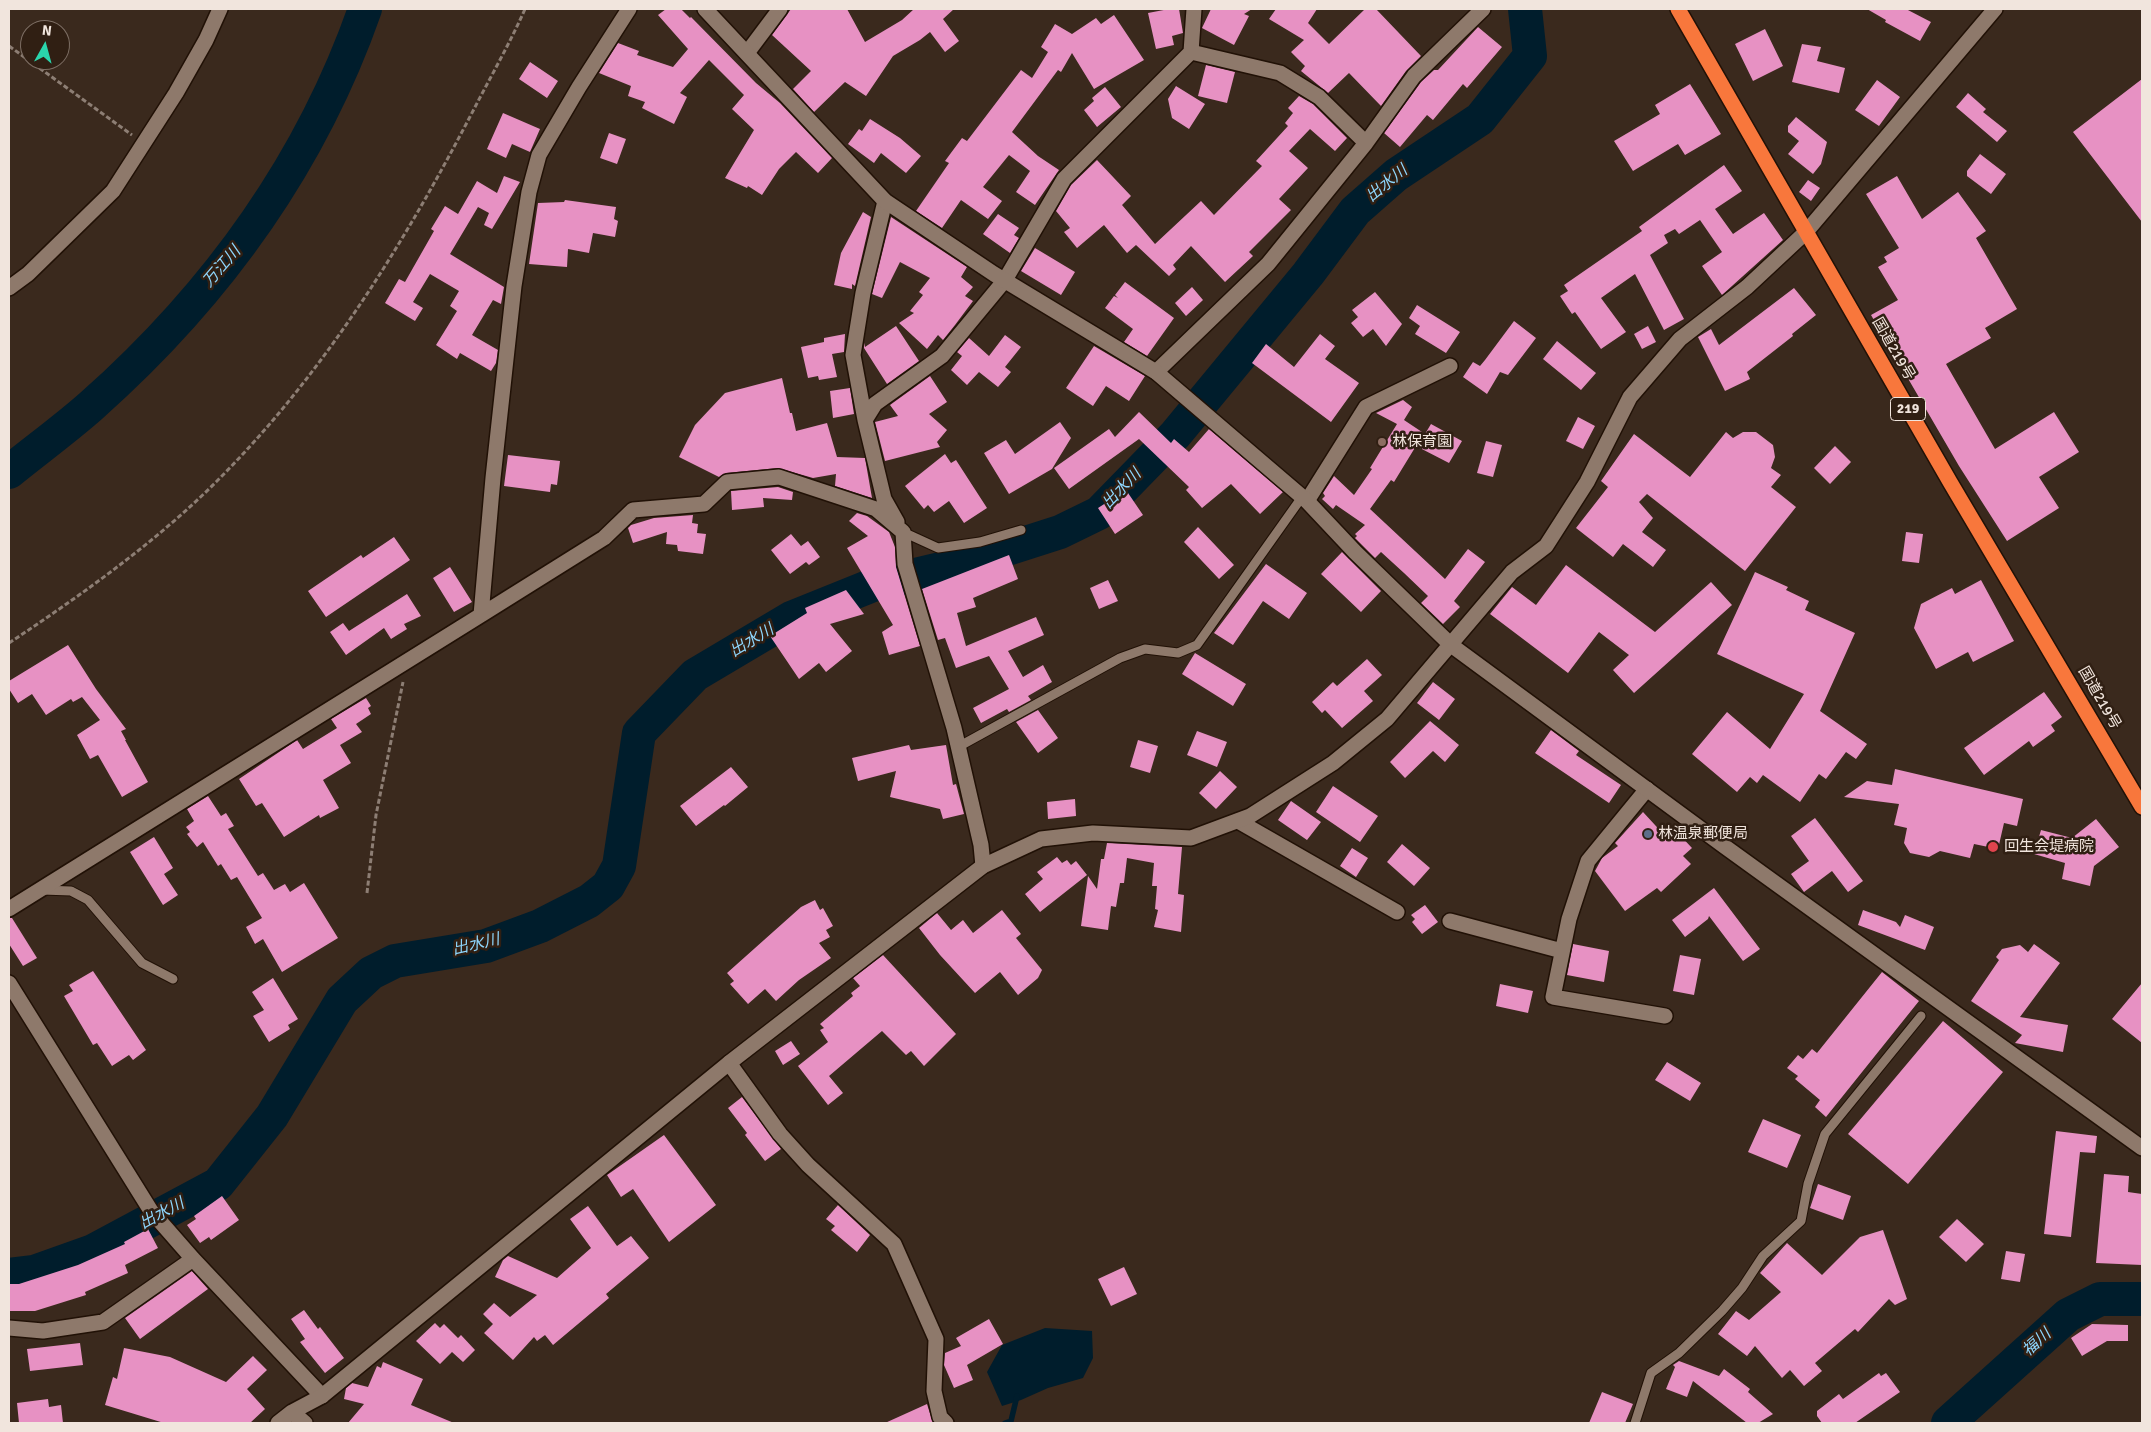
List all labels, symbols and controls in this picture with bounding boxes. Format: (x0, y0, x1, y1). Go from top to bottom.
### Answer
north arrow (20, 20, 70, 70)
text: N (41, 22, 53, 40)
water label: 出水川 (1362, 161, 1412, 207)
water label: 万江川 (199, 243, 245, 291)
street label: 国道219号 (1868, 314, 1918, 384)
road number: 219 (1890, 398, 1926, 420)
place label: 林保育園 (1392, 433, 1452, 451)
marker: 林保育園 (1376, 436, 1388, 448)
water label: 出水川 (1098, 465, 1146, 513)
water label: 出水川 (726, 620, 778, 662)
street label: 国道219号 (2074, 663, 2124, 733)
place label: 林温泉郵便局 (1658, 825, 1748, 843)
marker: 林温泉郵便局 (1642, 828, 1654, 840)
place label: 回生会堤病院 (2004, 838, 2094, 856)
marker: 回生会堤病院 (1986, 840, 2000, 854)
water label: 出水川 (450, 930, 502, 960)
water label: 出水川 (136, 1194, 188, 1234)
water label: 福川 (2019, 1325, 2055, 1361)

